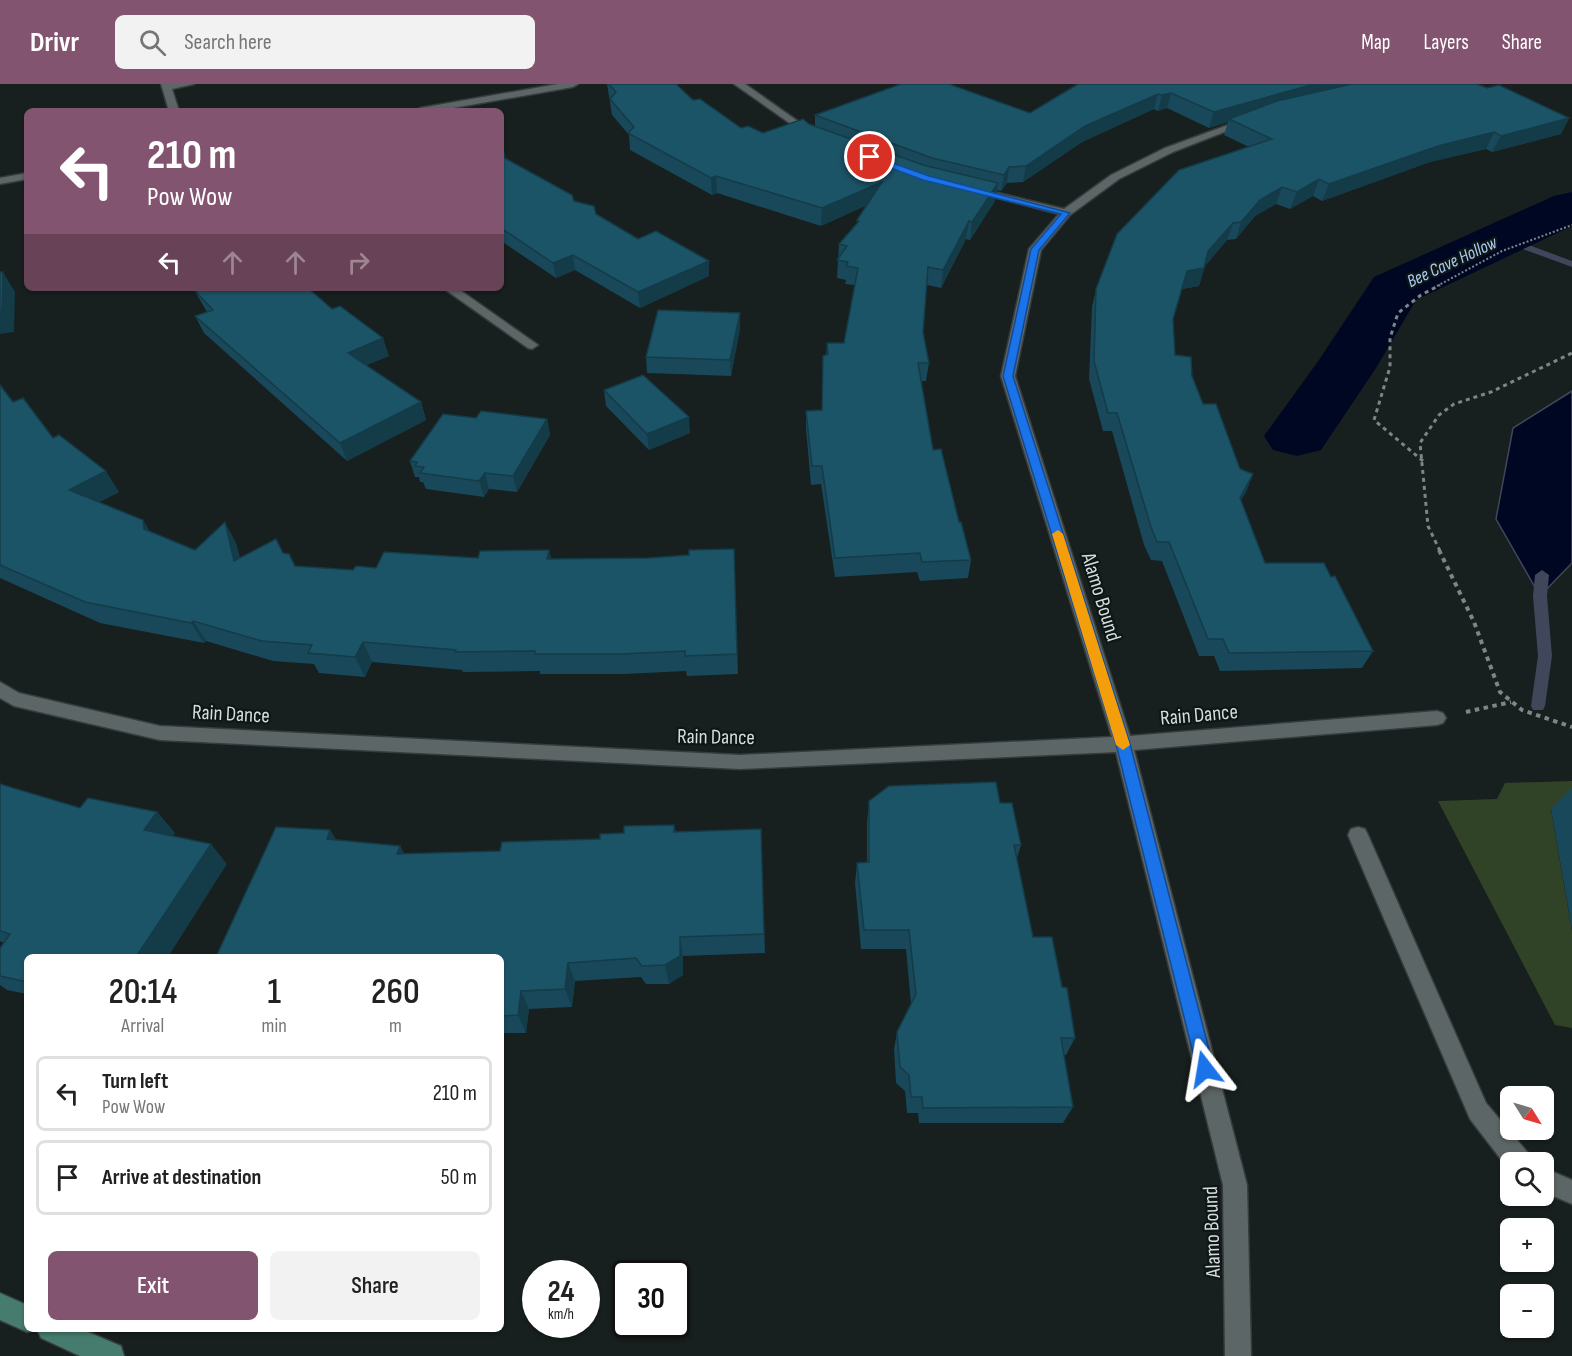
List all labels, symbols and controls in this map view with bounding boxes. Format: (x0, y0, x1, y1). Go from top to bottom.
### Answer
search box (115, 15, 535, 69)
text: Drivr (30, 26, 79, 59)
icon: search (136, 26, 169, 59)
text: Search here (184, 29, 272, 56)
text: Map (1361, 30, 1390, 55)
text: Layers (1423, 30, 1469, 55)
text: Share (1502, 30, 1542, 55)
text: 210 m (147, 130, 236, 181)
pin (844, 131, 895, 182)
icon: left (48, 132, 126, 210)
icon: arrive (853, 140, 886, 173)
text: Pow Wow (147, 181, 232, 213)
water label: Bee Cave Hollow (1404, 232, 1501, 292)
icon: left (153, 246, 186, 279)
icon: ahead (216, 246, 249, 279)
icon: ahead (279, 246, 312, 279)
icon: right (342, 246, 375, 279)
street label: Alamo Bound (1075, 549, 1126, 644)
street label: Rain Dance (192, 699, 270, 729)
street label: Rain Dance (1159, 699, 1239, 731)
street label: Rain Dance (677, 724, 755, 750)
text: 20:14 (108, 971, 177, 1014)
text: 1 (267, 971, 281, 1014)
text: 260 (371, 971, 420, 1014)
text: Arrival (121, 1014, 164, 1038)
text: min (262, 1014, 287, 1038)
text: m (389, 1014, 402, 1038)
position arrow (1173, 1037, 1237, 1101)
text: Turn left (102, 1068, 168, 1095)
icon: left (51, 1077, 84, 1110)
text: 210 m (433, 1080, 477, 1107)
north arrow (1500, 1086, 1554, 1140)
map controls (1500, 1086, 1554, 1338)
text: Pow Wow (102, 1095, 165, 1119)
button: search (1500, 1152, 1554, 1206)
icon: arrive (51, 1161, 84, 1194)
text: Arrive at destination (102, 1164, 261, 1191)
text: 50 m (441, 1164, 477, 1191)
street label: Alamo Bound (1198, 1186, 1226, 1279)
button: + (1500, 1218, 1554, 1272)
button: Exit (48, 1251, 258, 1320)
button: Share (270, 1251, 480, 1320)
speed limit sign: 30 (612, 1260, 690, 1338)
text: 24 (548, 1274, 574, 1310)
button: − (1500, 1284, 1554, 1338)
text: km/h (548, 1305, 574, 1324)

